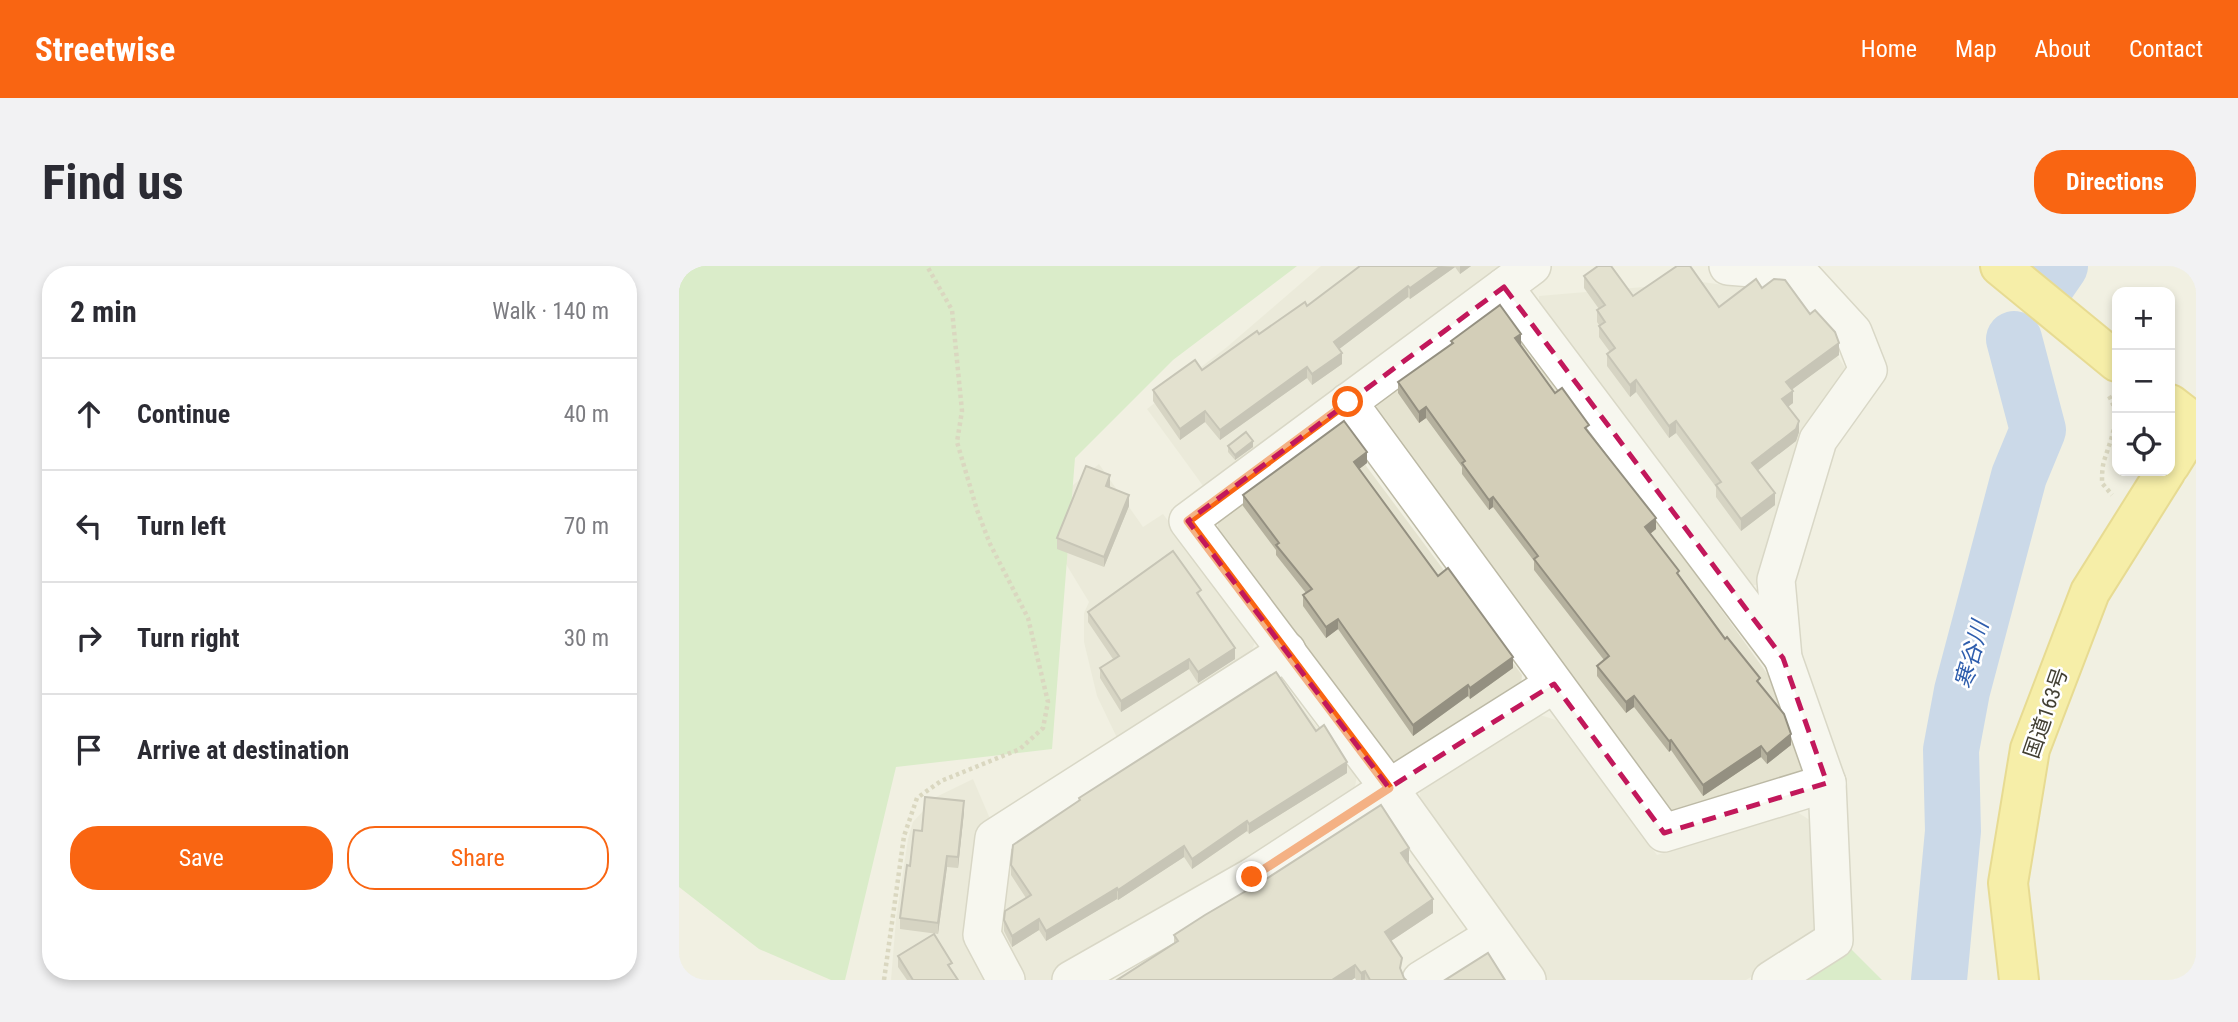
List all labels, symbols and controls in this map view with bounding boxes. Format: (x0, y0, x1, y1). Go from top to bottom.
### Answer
text: Streetwise (35, 30, 175, 69)
text: Home (1861, 35, 1917, 63)
text: Map (1955, 35, 1997, 63)
text: About (2035, 35, 2091, 63)
text: Contact (2129, 35, 2203, 63)
button: Directions (2034, 150, 2196, 214)
text: Find us (42, 154, 184, 211)
map controls (2112, 287, 2175, 476)
button: + (2112, 287, 2175, 350)
text: 2 min (70, 294, 137, 329)
text: Walk · 140 m (492, 298, 609, 325)
button: − (2112, 350, 2175, 413)
route start (1332, 386, 1363, 417)
icon: ahead (70, 395, 108, 433)
text: Continue (137, 399, 230, 429)
text: 40 m (564, 401, 609, 428)
button: locate (2112, 413, 2175, 476)
icon: left (70, 507, 108, 545)
text: Turn left (137, 511, 226, 541)
text: 70 m (564, 513, 609, 540)
water label: 寒谷川 (1950, 615, 1995, 692)
icon: right (70, 619, 108, 657)
text: Turn right (137, 623, 239, 653)
text: 30 m (564, 625, 609, 652)
street label: 国道163号 (2019, 665, 2073, 761)
icon: arrive (70, 731, 108, 769)
text: Arrive at destination (137, 735, 349, 765)
button: Save (70, 826, 333, 890)
button: Share (347, 826, 609, 890)
route end (1236, 861, 1267, 892)

